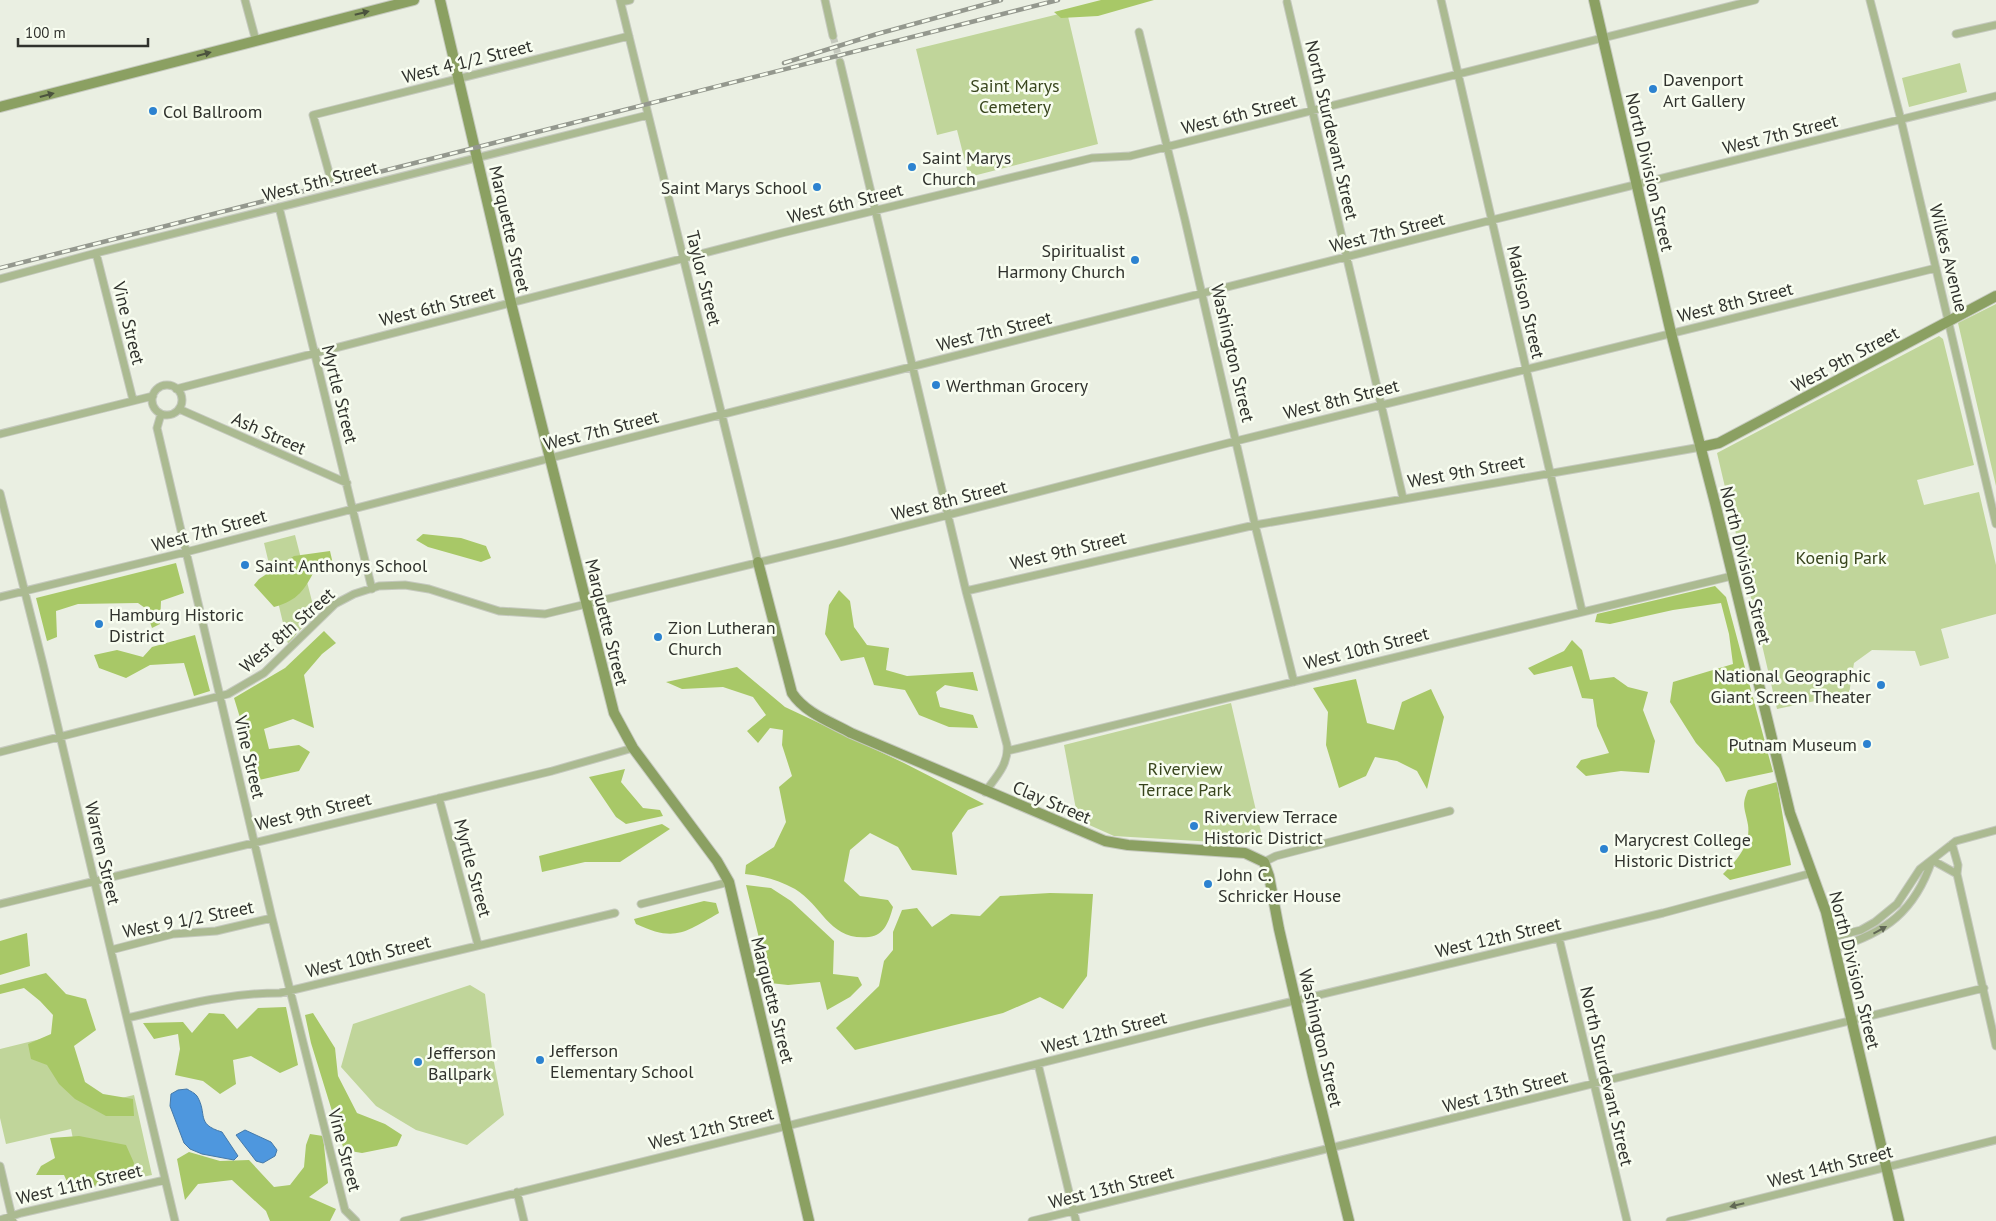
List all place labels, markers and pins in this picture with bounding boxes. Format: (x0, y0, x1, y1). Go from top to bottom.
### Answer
place label: Davenport Art Gallery (1663, 68, 1746, 112)
marker: Davenport Art Gallery (1647, 83, 1659, 95)
place label: Col Ballroom (163, 100, 262, 123)
marker: Col Ballroom (147, 105, 159, 117)
place label: Saint Marys Church (922, 146, 1011, 190)
marker: Saint Marys Church (906, 161, 918, 173)
place label: Saint Marys School (661, 176, 808, 199)
marker: Saint Marys School (811, 181, 823, 193)
place label: Spiritualist Harmony Church (997, 239, 1125, 283)
marker: Spiritualist Harmony Church (1129, 254, 1141, 266)
place label: Werthman Grocery (946, 374, 1089, 397)
marker: Werthman Grocery (930, 379, 942, 391)
place label: Saint Anthonys School (255, 554, 428, 577)
marker: Saint Anthonys School (239, 559, 251, 571)
place label: Hamburg Historic District (109, 603, 244, 647)
place label: Zion Lutheran Church (668, 616, 776, 660)
marker: Hamburg Historic District (93, 618, 105, 630)
marker: Zion Lutheran Church (652, 631, 664, 643)
place label: National Geographic Giant Screen Theater (1710, 664, 1871, 708)
marker: National Geographic Giant Screen Theater (1875, 679, 1887, 691)
place label: Putnam Museum (1729, 733, 1857, 756)
marker: Putnam Museum (1861, 738, 1873, 750)
place label: Riverview Terrace Historic District (1204, 805, 1338, 849)
marker: Riverview Terrace Historic District (1188, 820, 1200, 832)
place label: Marycrest College Historic District (1614, 828, 1751, 872)
marker: Marycrest College Historic District (1598, 843, 1610, 855)
place label: John C. Schricker House (1217, 863, 1341, 907)
marker: John C. Schricker House (1202, 878, 1214, 890)
place label: Jefferson Elementary School (549, 1039, 694, 1083)
place label: Jefferson Ballpark (427, 1041, 496, 1085)
marker: Jefferson Elementary School (534, 1054, 546, 1066)
marker: Jefferson Ballpark (412, 1056, 424, 1068)

